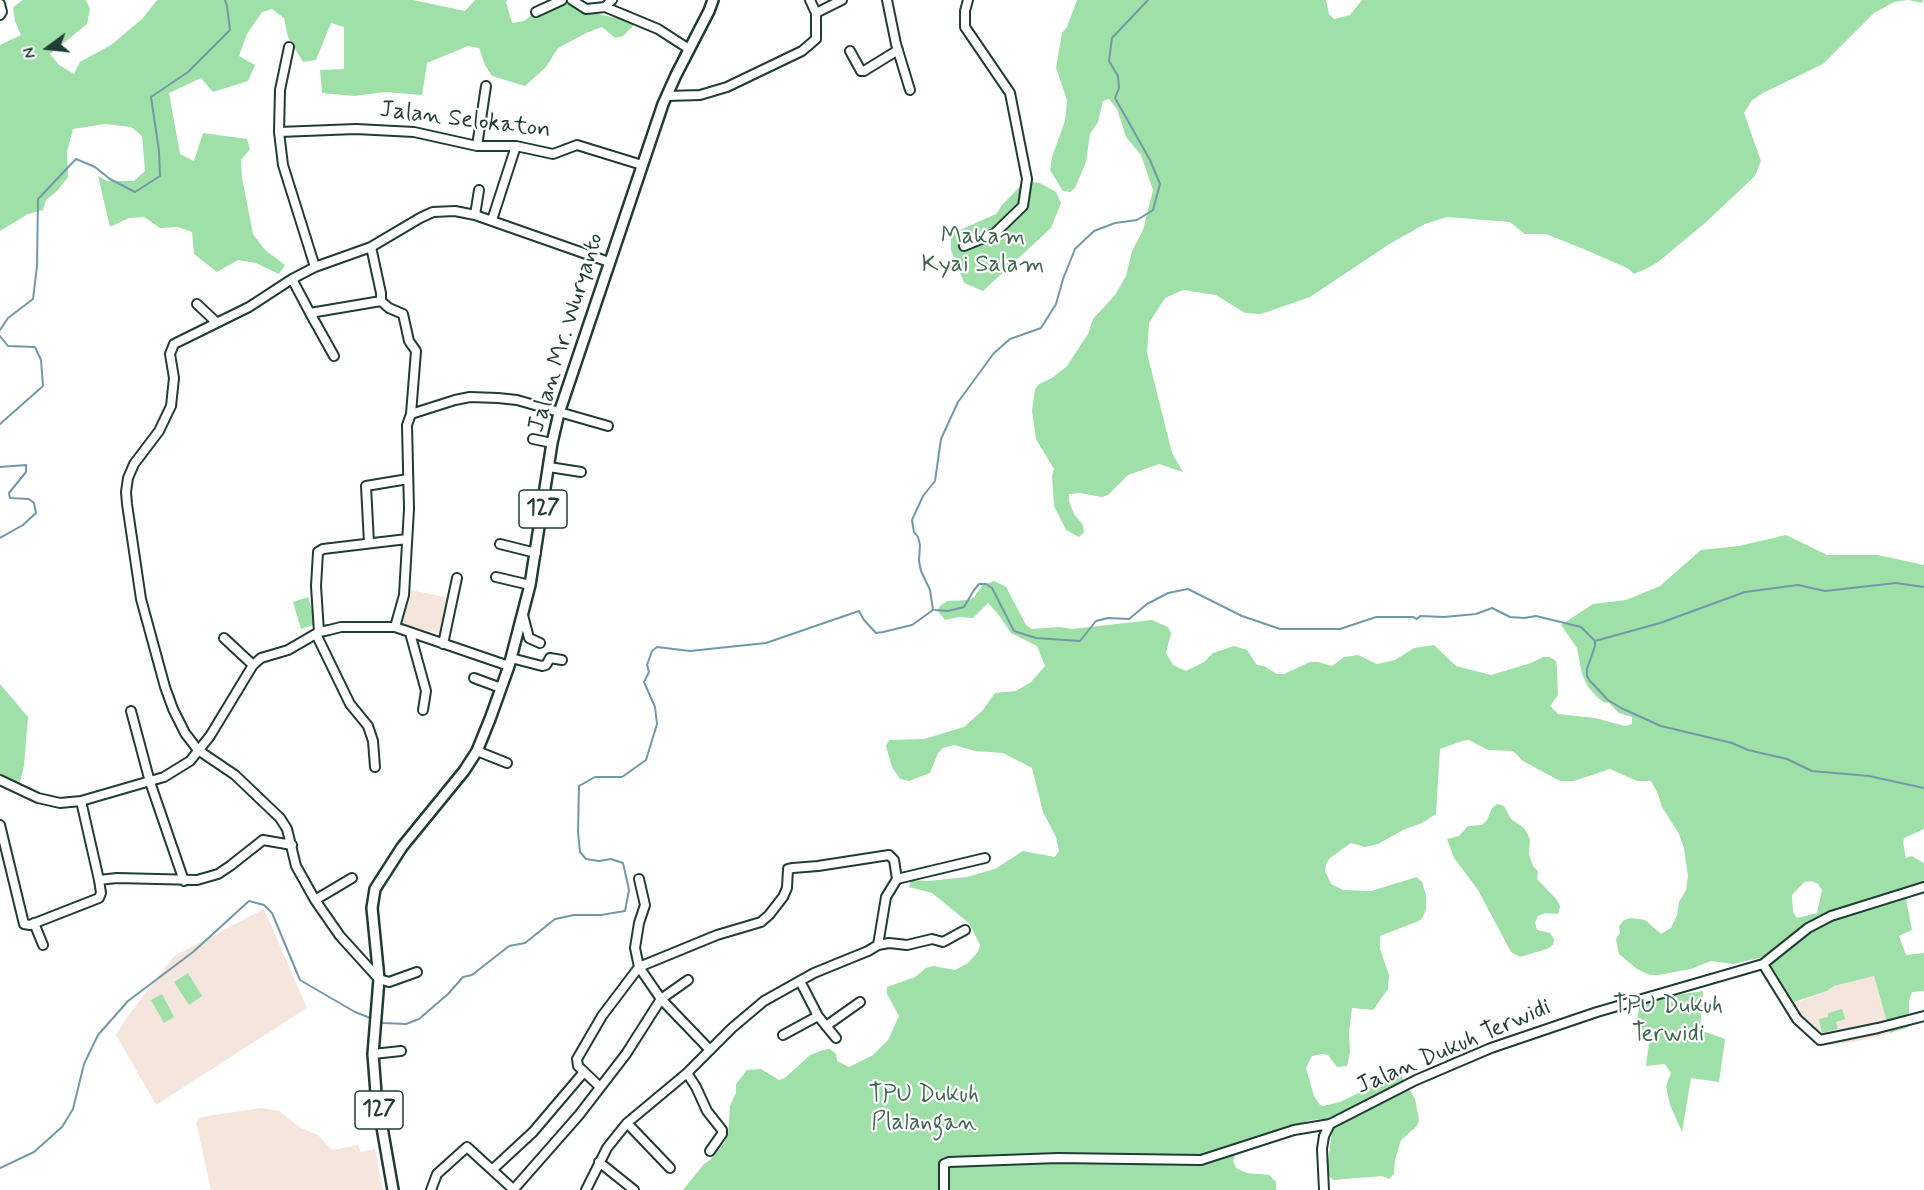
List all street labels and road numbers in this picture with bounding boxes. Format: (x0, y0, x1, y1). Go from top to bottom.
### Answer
street label: Jalan Selokaton (378, 96, 552, 146)
street label: Jalan Mr. Wuryanto (523, 230, 611, 436)
road number: 127 (519, 490, 567, 528)
street label: Jalan Dukuh Terwidi (1352, 994, 1556, 1102)
road number: 127 (355, 1091, 403, 1129)

